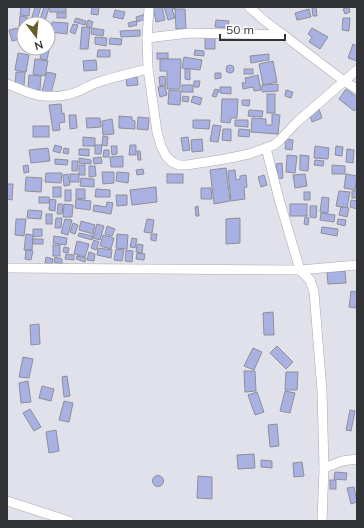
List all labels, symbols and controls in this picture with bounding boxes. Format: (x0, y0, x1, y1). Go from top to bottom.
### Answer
north arrow (16, 16, 56, 56)
scale bar (220, 16, 285, 42)
text: 50 m (226, 22, 254, 37)
text: N (33, 38, 45, 53)

